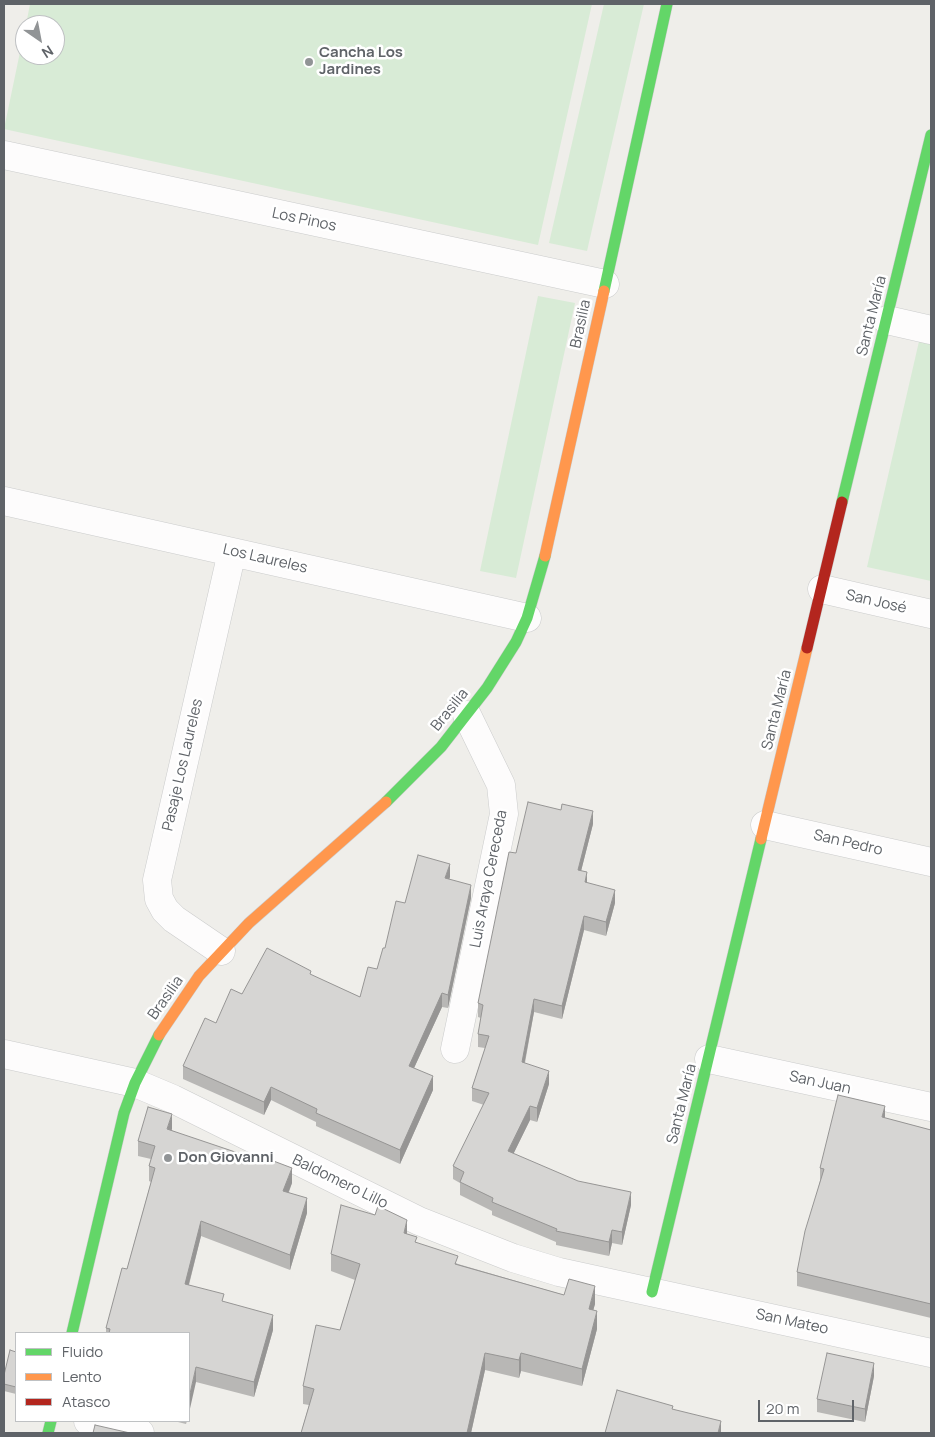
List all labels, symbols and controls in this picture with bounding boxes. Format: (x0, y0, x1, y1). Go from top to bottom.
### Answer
north arrow (15, 15, 65, 65)
text: N (39, 41, 57, 63)
place label: Cancha Los Jardines (319, 44, 403, 79)
marker: Cancha Los Jardines (303, 56, 315, 68)
street label: Los Pinos (270, 204, 338, 236)
street label: Santa María (853, 274, 891, 358)
street label: Brasilia (567, 298, 595, 350)
street label: Los Laureles (221, 541, 309, 577)
street label: San José (844, 586, 908, 618)
street label: Santa María (758, 668, 796, 752)
street label: Brasilia (427, 685, 473, 735)
street label: Pasaje Los Laureles (159, 697, 207, 833)
street label: Luis Araya Cereceda (467, 809, 511, 949)
street label: San Pedro (812, 826, 884, 860)
street label: Brasilia (144, 973, 188, 1023)
street label: Santa María (663, 1062, 701, 1146)
street label: San Juan (788, 1068, 852, 1098)
place label: Don Giovanni (178, 1149, 274, 1167)
street label: Baldomero Lillo (289, 1151, 391, 1213)
marker: Don Giovanni (162, 1152, 174, 1164)
street label: San Mateo (754, 1306, 830, 1338)
legend (15, 1332, 190, 1422)
text: Fluido (62, 1341, 103, 1362)
text: Lento (62, 1366, 102, 1387)
scale bar (760, 1390, 856, 1422)
text: Atasco (62, 1391, 110, 1412)
text: 20 m (766, 1398, 799, 1419)

